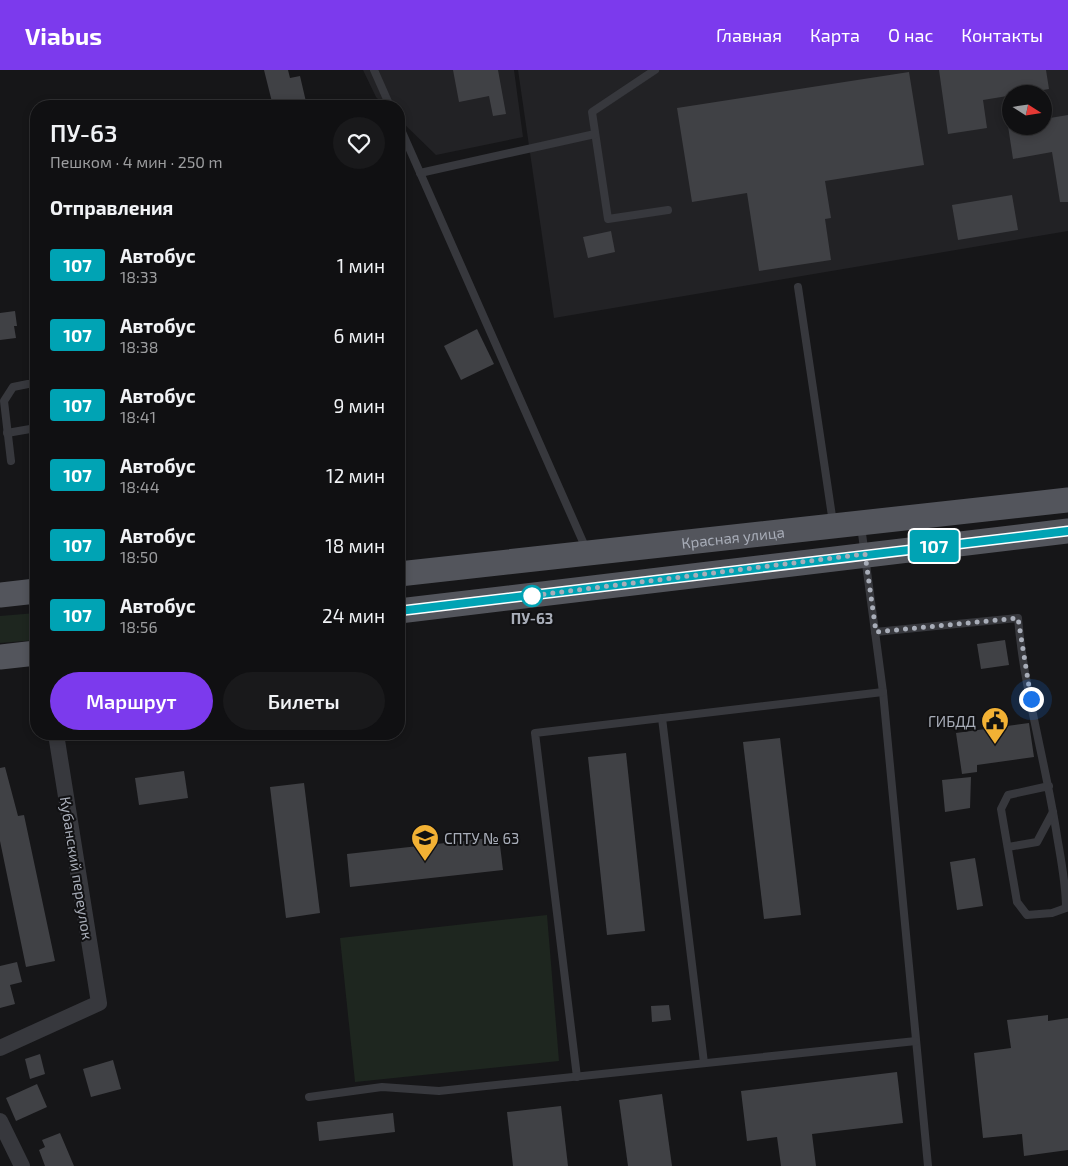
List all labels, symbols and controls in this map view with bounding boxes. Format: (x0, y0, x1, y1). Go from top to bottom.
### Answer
text: Viabus (25, 21, 102, 50)
text: Главная (716, 24, 782, 46)
text: Карта (810, 24, 860, 46)
text: О нас (888, 24, 933, 46)
text: Контакты (961, 24, 1043, 46)
north arrow (1002, 85, 1052, 135)
map controls (1002, 85, 1052, 135)
button: heart (333, 117, 385, 169)
text: ПУ-63 (50, 118, 117, 147)
text: Пешком · 4 мин · 250 m (50, 152, 223, 171)
text: Отправления (50, 196, 173, 219)
text: Автобус (120, 244, 196, 267)
text: 107 (63, 254, 92, 276)
text: 1 мин (337, 254, 385, 277)
text: 18:33 (120, 267, 158, 286)
text: Автобус (120, 314, 196, 337)
text: 107 (63, 324, 92, 346)
text: 6 мин (333, 324, 385, 347)
text: 18:38 (120, 337, 158, 356)
text: Автобус (120, 384, 196, 407)
text: 107 (63, 394, 92, 416)
text: 9 мин (333, 394, 385, 417)
text: 18:41 (120, 407, 156, 426)
text: Автобус (120, 454, 196, 477)
text: 107 (63, 464, 92, 486)
text: 12 мин (326, 464, 385, 487)
text: 18:44 (120, 477, 160, 496)
street label: Красная улица (680, 522, 786, 552)
text: Автобус (120, 524, 196, 547)
line badge: 107 (905, 530, 963, 562)
text: 107 (63, 534, 92, 556)
text: 18 мин (325, 534, 385, 557)
text: 107 (920, 535, 948, 557)
text: 18:50 (120, 547, 158, 566)
marker: ПУ-63 (521, 585, 543, 607)
text: Автобус (120, 594, 196, 617)
text: 107 (63, 604, 92, 626)
text: 24 мин (322, 604, 385, 627)
place label: ПУ-63 (511, 609, 553, 627)
text: 18:56 (120, 617, 158, 636)
button: Маршрут (50, 672, 213, 730)
button: Билеты (223, 672, 385, 730)
your location (1019, 687, 1044, 712)
public building icon: ГИБДД (980, 706, 1010, 745)
place label: ГИБДД (928, 712, 976, 730)
street label: Кубанский переулок (56, 795, 97, 941)
school or university icon: СПТУ № 63 (410, 823, 440, 862)
place label: СПТУ № 63 (444, 829, 519, 847)

